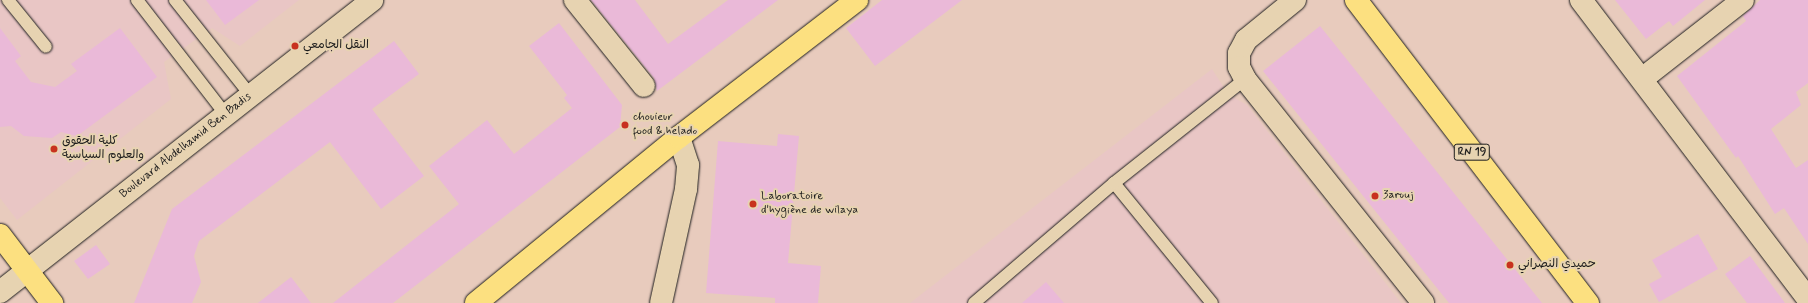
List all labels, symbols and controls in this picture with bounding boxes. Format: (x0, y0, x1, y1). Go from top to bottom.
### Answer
place label: النقل الجامعي (303, 39, 369, 53)
marker: النقل الجامعي (290, 41, 300, 51)
street label: Boulevard Abdelhamid Ben Badis (116, 89, 256, 203)
place label: chouieur food & helado (633, 111, 697, 139)
marker: chouieur food & helado (620, 120, 630, 130)
place label: كلية الحقوق والعلوم السياسية (62, 135, 144, 163)
road number: RN 19 (1453, 143, 1491, 161)
marker: كلية الحقوق والعلوم السياسية (49, 144, 59, 154)
place label: 3arouj (1383, 189, 1414, 203)
place label: Laboratoire d'hygiène de wilaya (761, 190, 857, 218)
marker: 3arouj (1370, 191, 1380, 201)
marker: Laboratoire d'hygiène de wilaya (748, 199, 758, 209)
place label: حميدي النصراني (1518, 258, 1596, 272)
marker: حميدي النصراني (1505, 260, 1515, 270)

